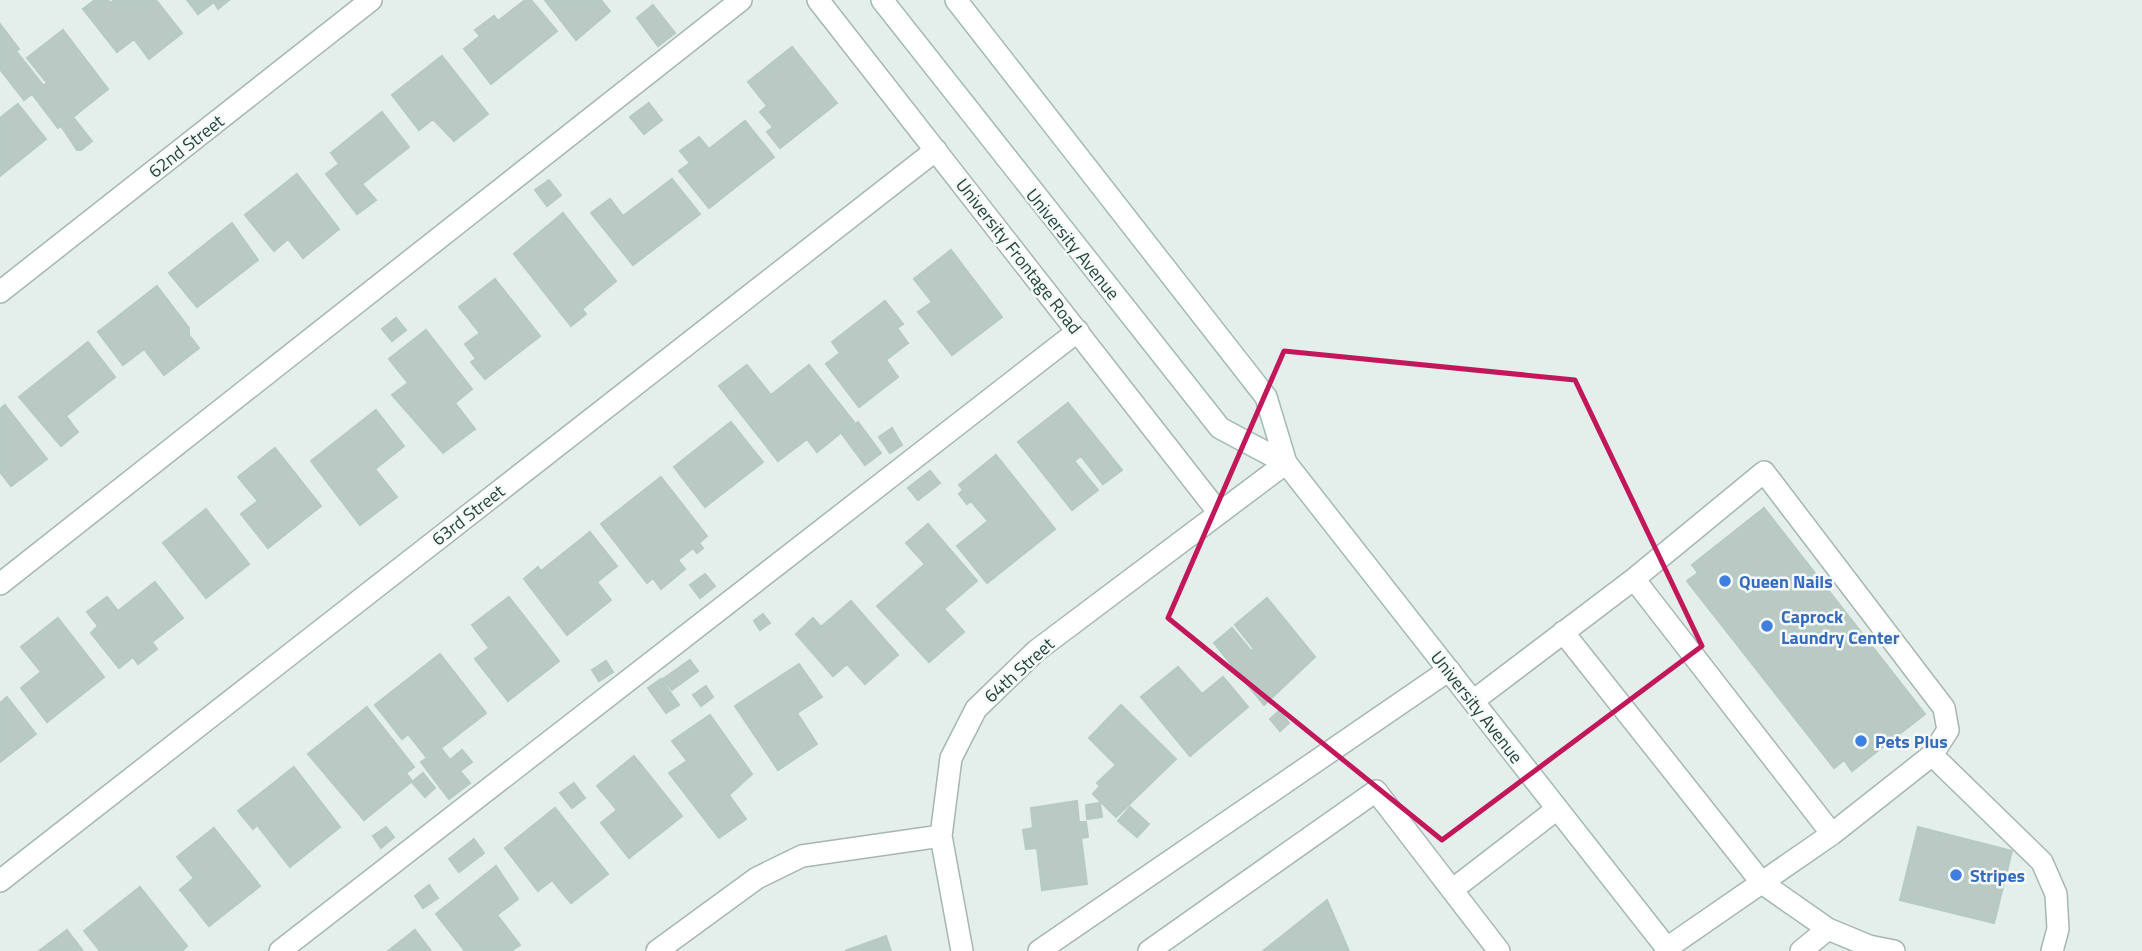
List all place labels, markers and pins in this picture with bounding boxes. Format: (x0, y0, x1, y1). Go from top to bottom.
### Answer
place label: Queen Nails (1739, 568, 1833, 595)
marker: Queen Nails (1717, 573, 1733, 589)
place label: Caprock Laundry Center (1781, 603, 1900, 651)
marker: Caprock Laundry Center (1759, 618, 1775, 634)
place label: Pets Plus (1875, 728, 1948, 755)
marker: Pets Plus (1853, 733, 1869, 749)
place label: Stripes (1970, 862, 2025, 889)
marker: Stripes (1948, 867, 1964, 883)

